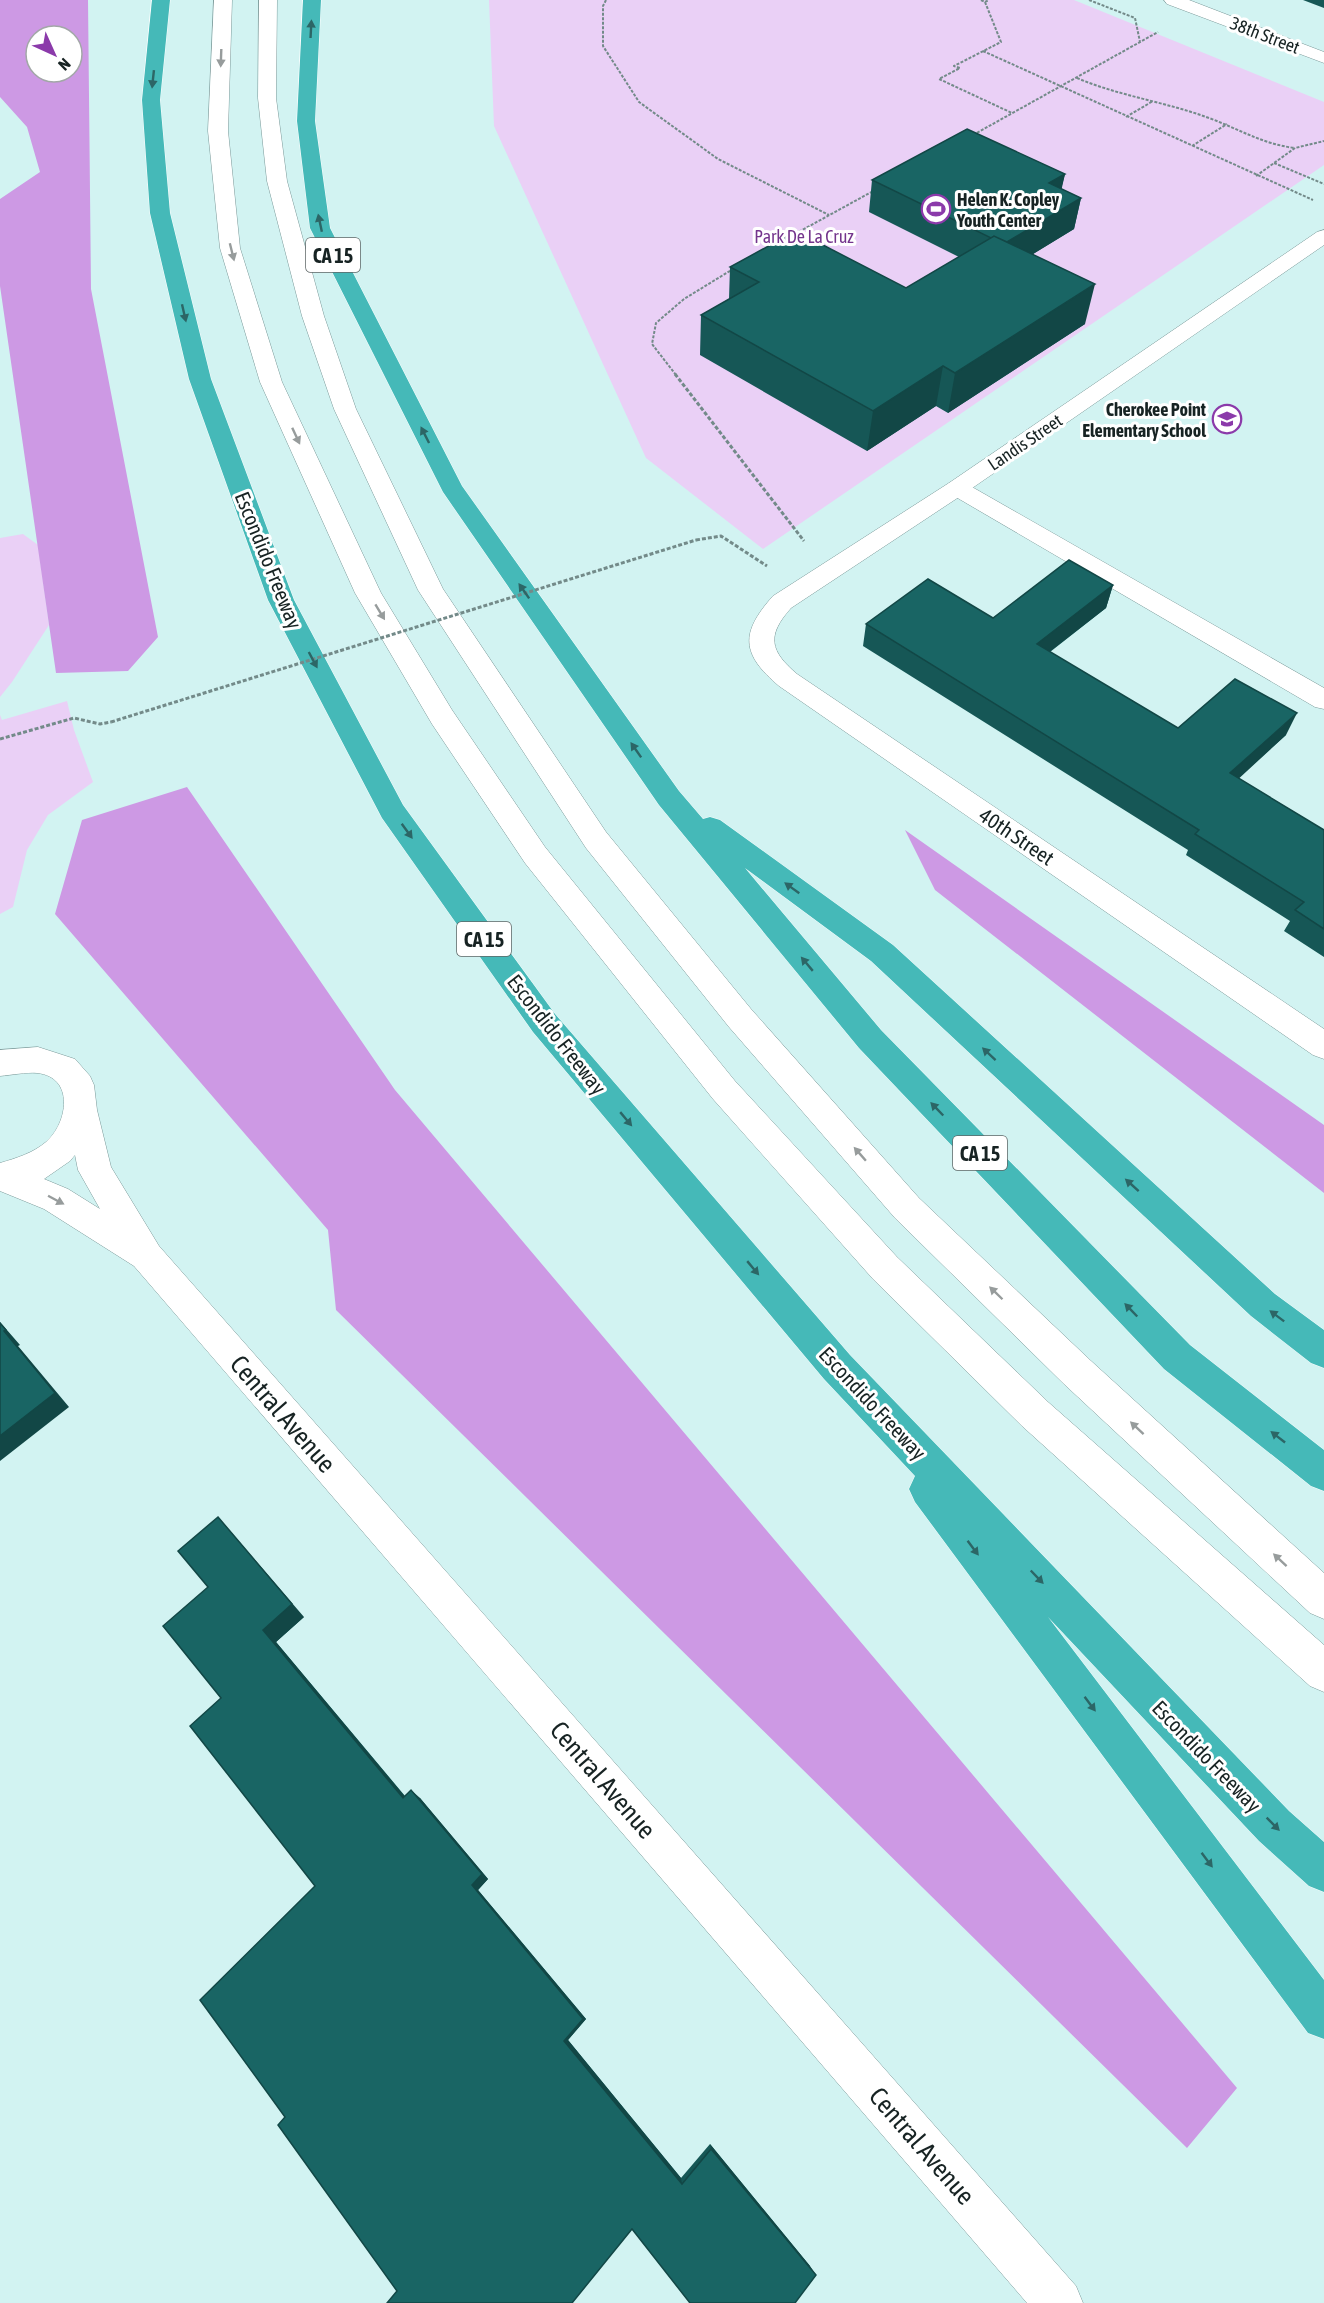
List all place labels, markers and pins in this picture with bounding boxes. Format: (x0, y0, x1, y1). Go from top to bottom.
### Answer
place label: Helen K. Copley Youth Center (956, 189, 1060, 231)
sports icon: Helen K. Copley Youth Center (920, 193, 952, 225)
place label: Cherokee Point Elementary School (1082, 399, 1207, 441)
school or university icon: Cherokee Point Elementary School (1211, 403, 1243, 435)

